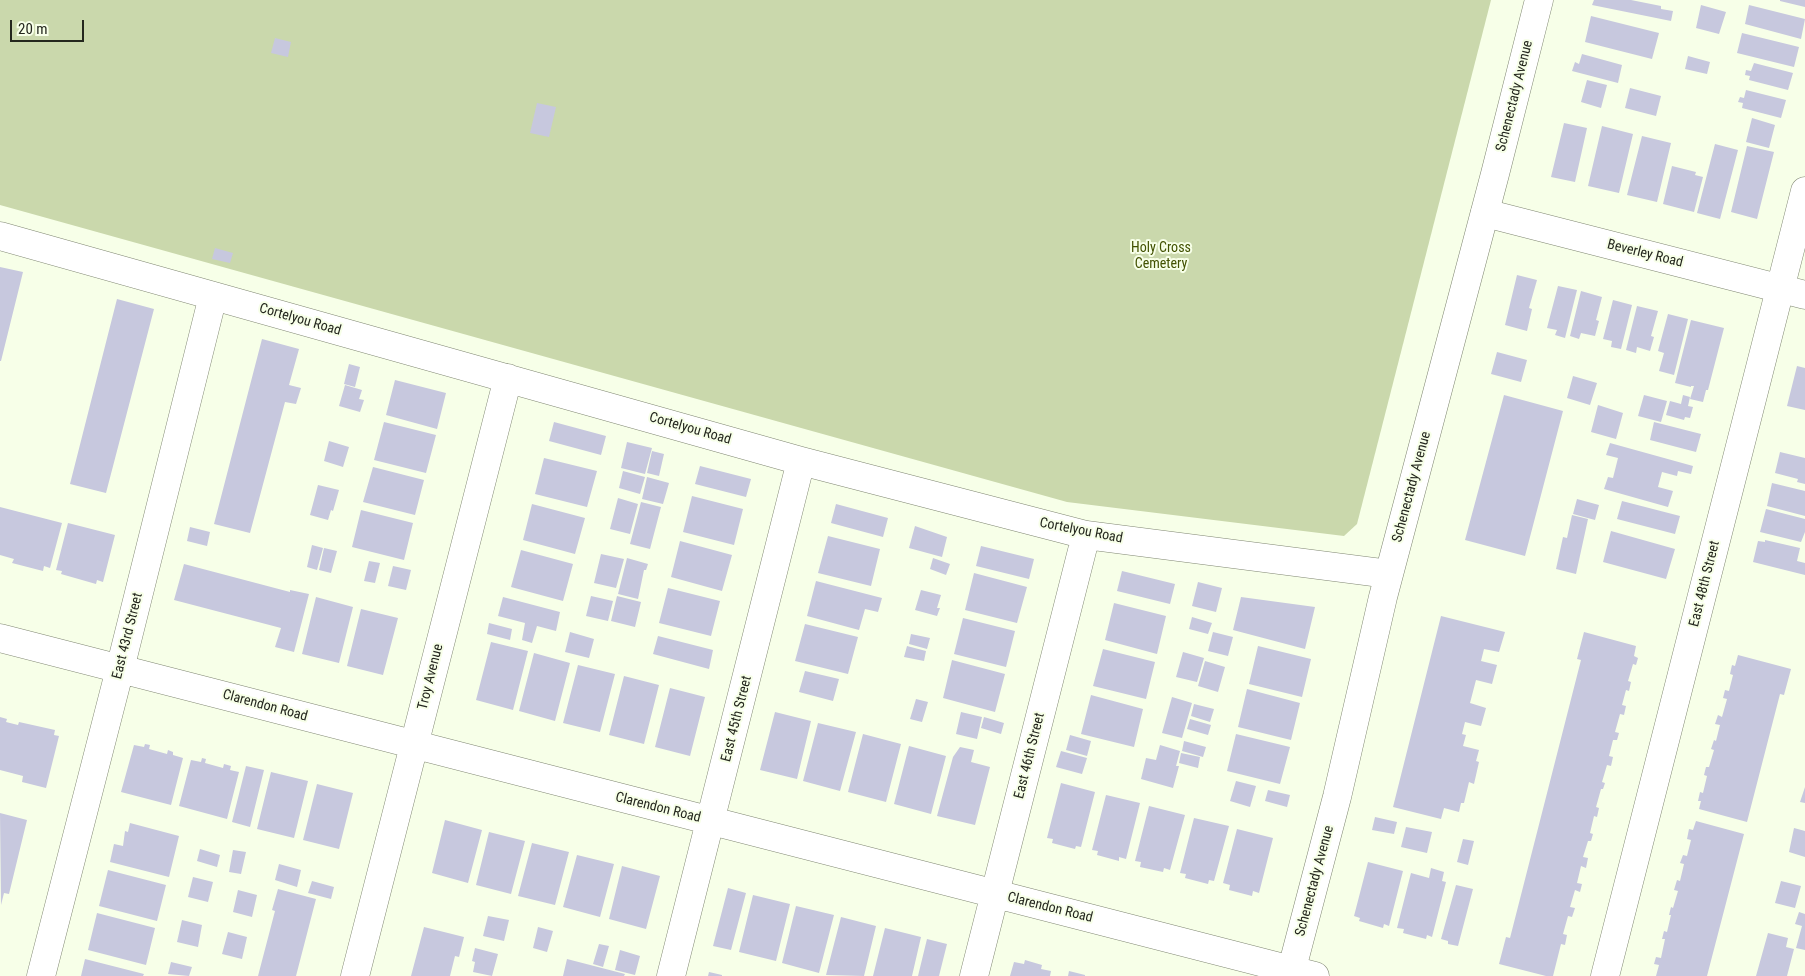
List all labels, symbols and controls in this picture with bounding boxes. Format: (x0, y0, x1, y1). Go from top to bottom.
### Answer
scale bar (12, 10, 86, 42)
text: 20 m (18, 20, 48, 38)
street label: Schenectady Avenue (1493, 39, 1537, 153)
street label: Beverley Road (1605, 236, 1685, 272)
park label: Holy Cross Cemetery (1131, 240, 1191, 272)
street label: Cortelyou Road (257, 300, 343, 340)
street label: Cortelyou Road (647, 409, 733, 449)
street label: Schenectady Avenue (1389, 430, 1435, 544)
street label: Cortelyou Road (1038, 515, 1124, 547)
street label: East 48th Street (1686, 539, 1724, 629)
street label: East 43rd Street (109, 591, 147, 681)
street label: Troy Avenue (415, 642, 447, 712)
street label: East 45th Street (718, 674, 756, 764)
street label: Clarendon Road (221, 687, 309, 725)
street label: East 46th Street (1011, 711, 1049, 801)
street label: Clarendon Road (614, 789, 702, 827)
street label: Schenectady Avenue (1292, 824, 1338, 938)
street label: Clarendon Road (1006, 889, 1094, 927)

